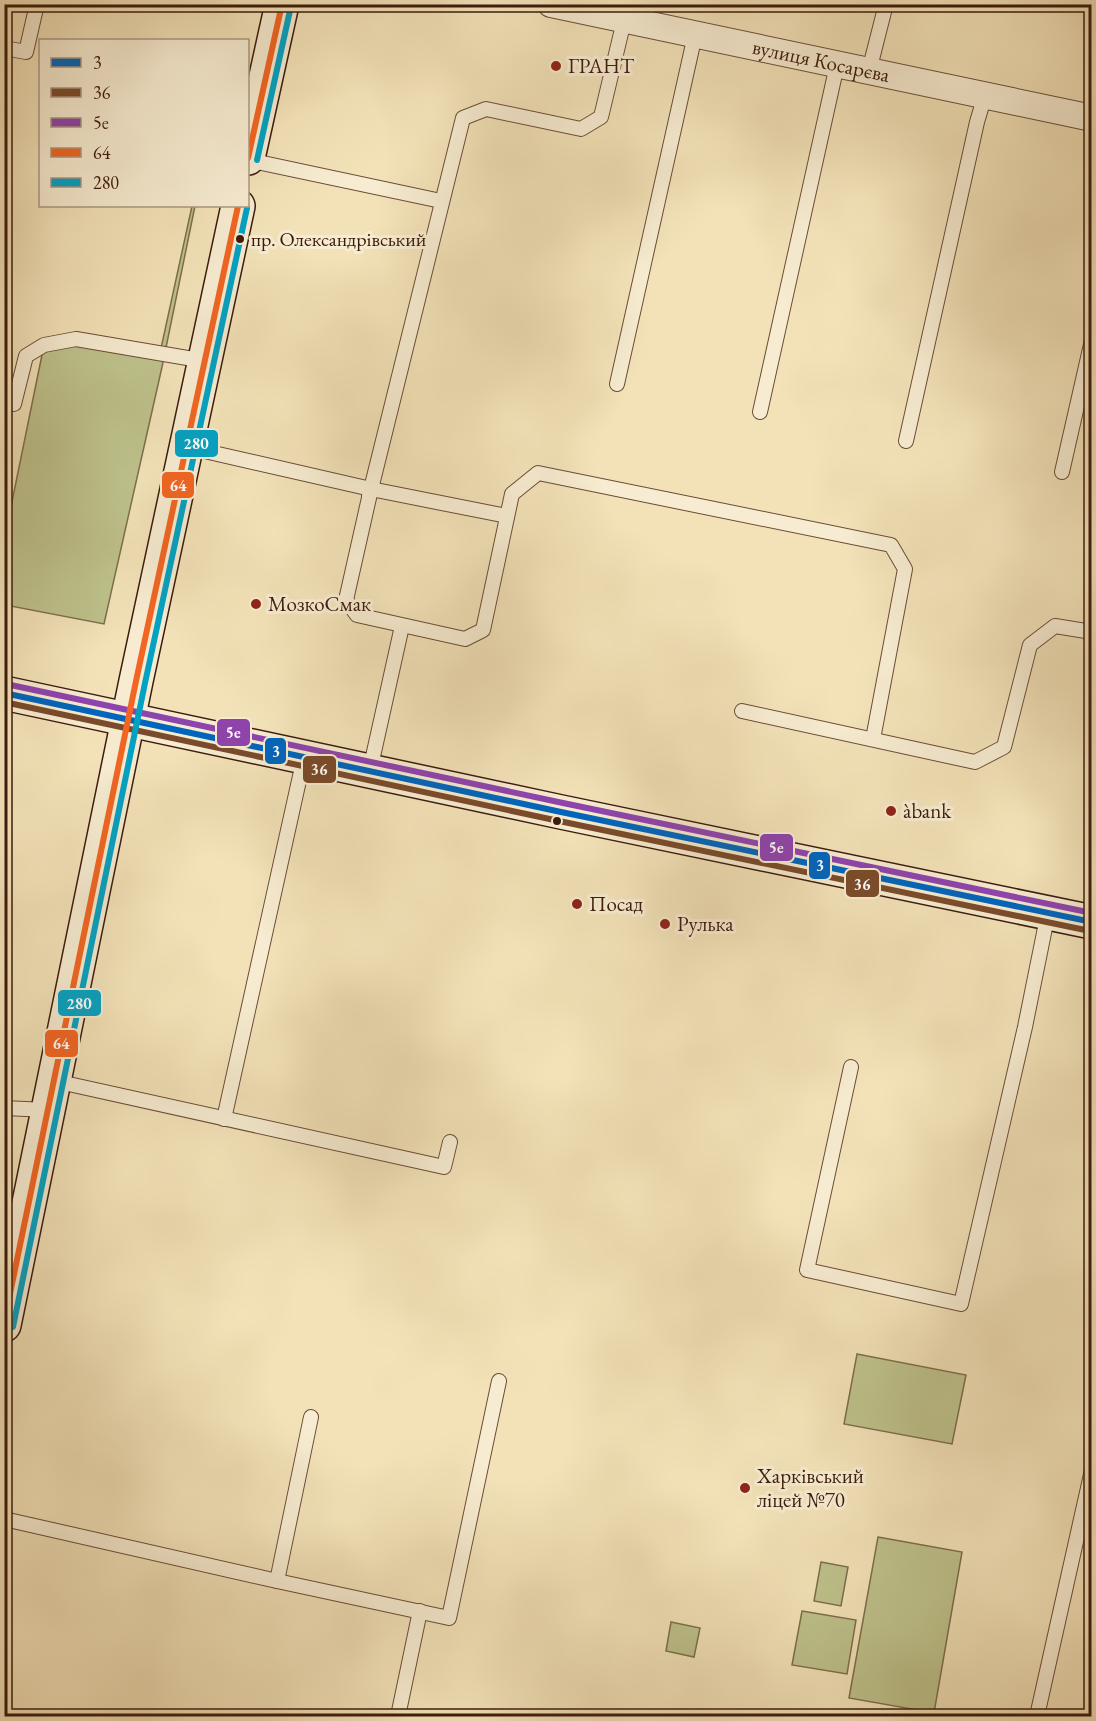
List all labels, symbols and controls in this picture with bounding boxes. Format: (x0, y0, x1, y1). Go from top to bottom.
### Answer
street label: вулиця Косарєва (750, 33, 893, 88)
legend (39, 39, 249, 207)
text: 3 (93, 51, 102, 74)
place label: ГРАНТ (568, 52, 635, 79)
marker: ГРАНТ (549, 59, 563, 73)
text: 36 (93, 81, 111, 104)
text: 5е (93, 111, 109, 134)
text: 64 (93, 141, 111, 164)
text: 280 (93, 171, 119, 194)
place label: пр. Олександрівський (251, 226, 427, 252)
marker: пр. Олександрівський (234, 233, 246, 245)
line badge: 280 (174, 429, 219, 458)
text: 280 (183, 433, 209, 454)
line badge: 64 (161, 471, 195, 499)
text: 64 (170, 475, 187, 496)
place label: МозкоСмак (268, 590, 371, 617)
marker: МозкоСмак (249, 597, 263, 611)
line badge: 5е (216, 718, 251, 747)
text: 5е (225, 722, 241, 743)
line badge: 3 (264, 737, 287, 765)
text: 3 (272, 741, 280, 762)
line badge: 36 (302, 755, 337, 784)
text: 36 (311, 759, 328, 780)
place label: àbank (903, 797, 952, 824)
marker: àbank (884, 804, 898, 818)
unlabelled marker (551, 815, 563, 827)
line badge: 5е (759, 833, 794, 862)
text: 5е (768, 837, 784, 858)
line badge: 3 (808, 851, 831, 880)
text: 3 (816, 855, 824, 876)
line badge: 36 (845, 869, 880, 898)
text: 36 (854, 874, 871, 895)
place label: Посад (589, 890, 643, 917)
marker: Посад (570, 897, 584, 911)
place label: Рулька (677, 910, 734, 937)
marker: Рулька (658, 917, 672, 931)
line badge: 280 (57, 989, 102, 1017)
text: 280 (66, 993, 92, 1014)
line badge: 64 (44, 1029, 79, 1058)
text: 64 (53, 1033, 70, 1054)
place label: Харківський ліцей №70 (756, 1462, 864, 1513)
marker: Харківський ліцей №70 (738, 1481, 752, 1495)

